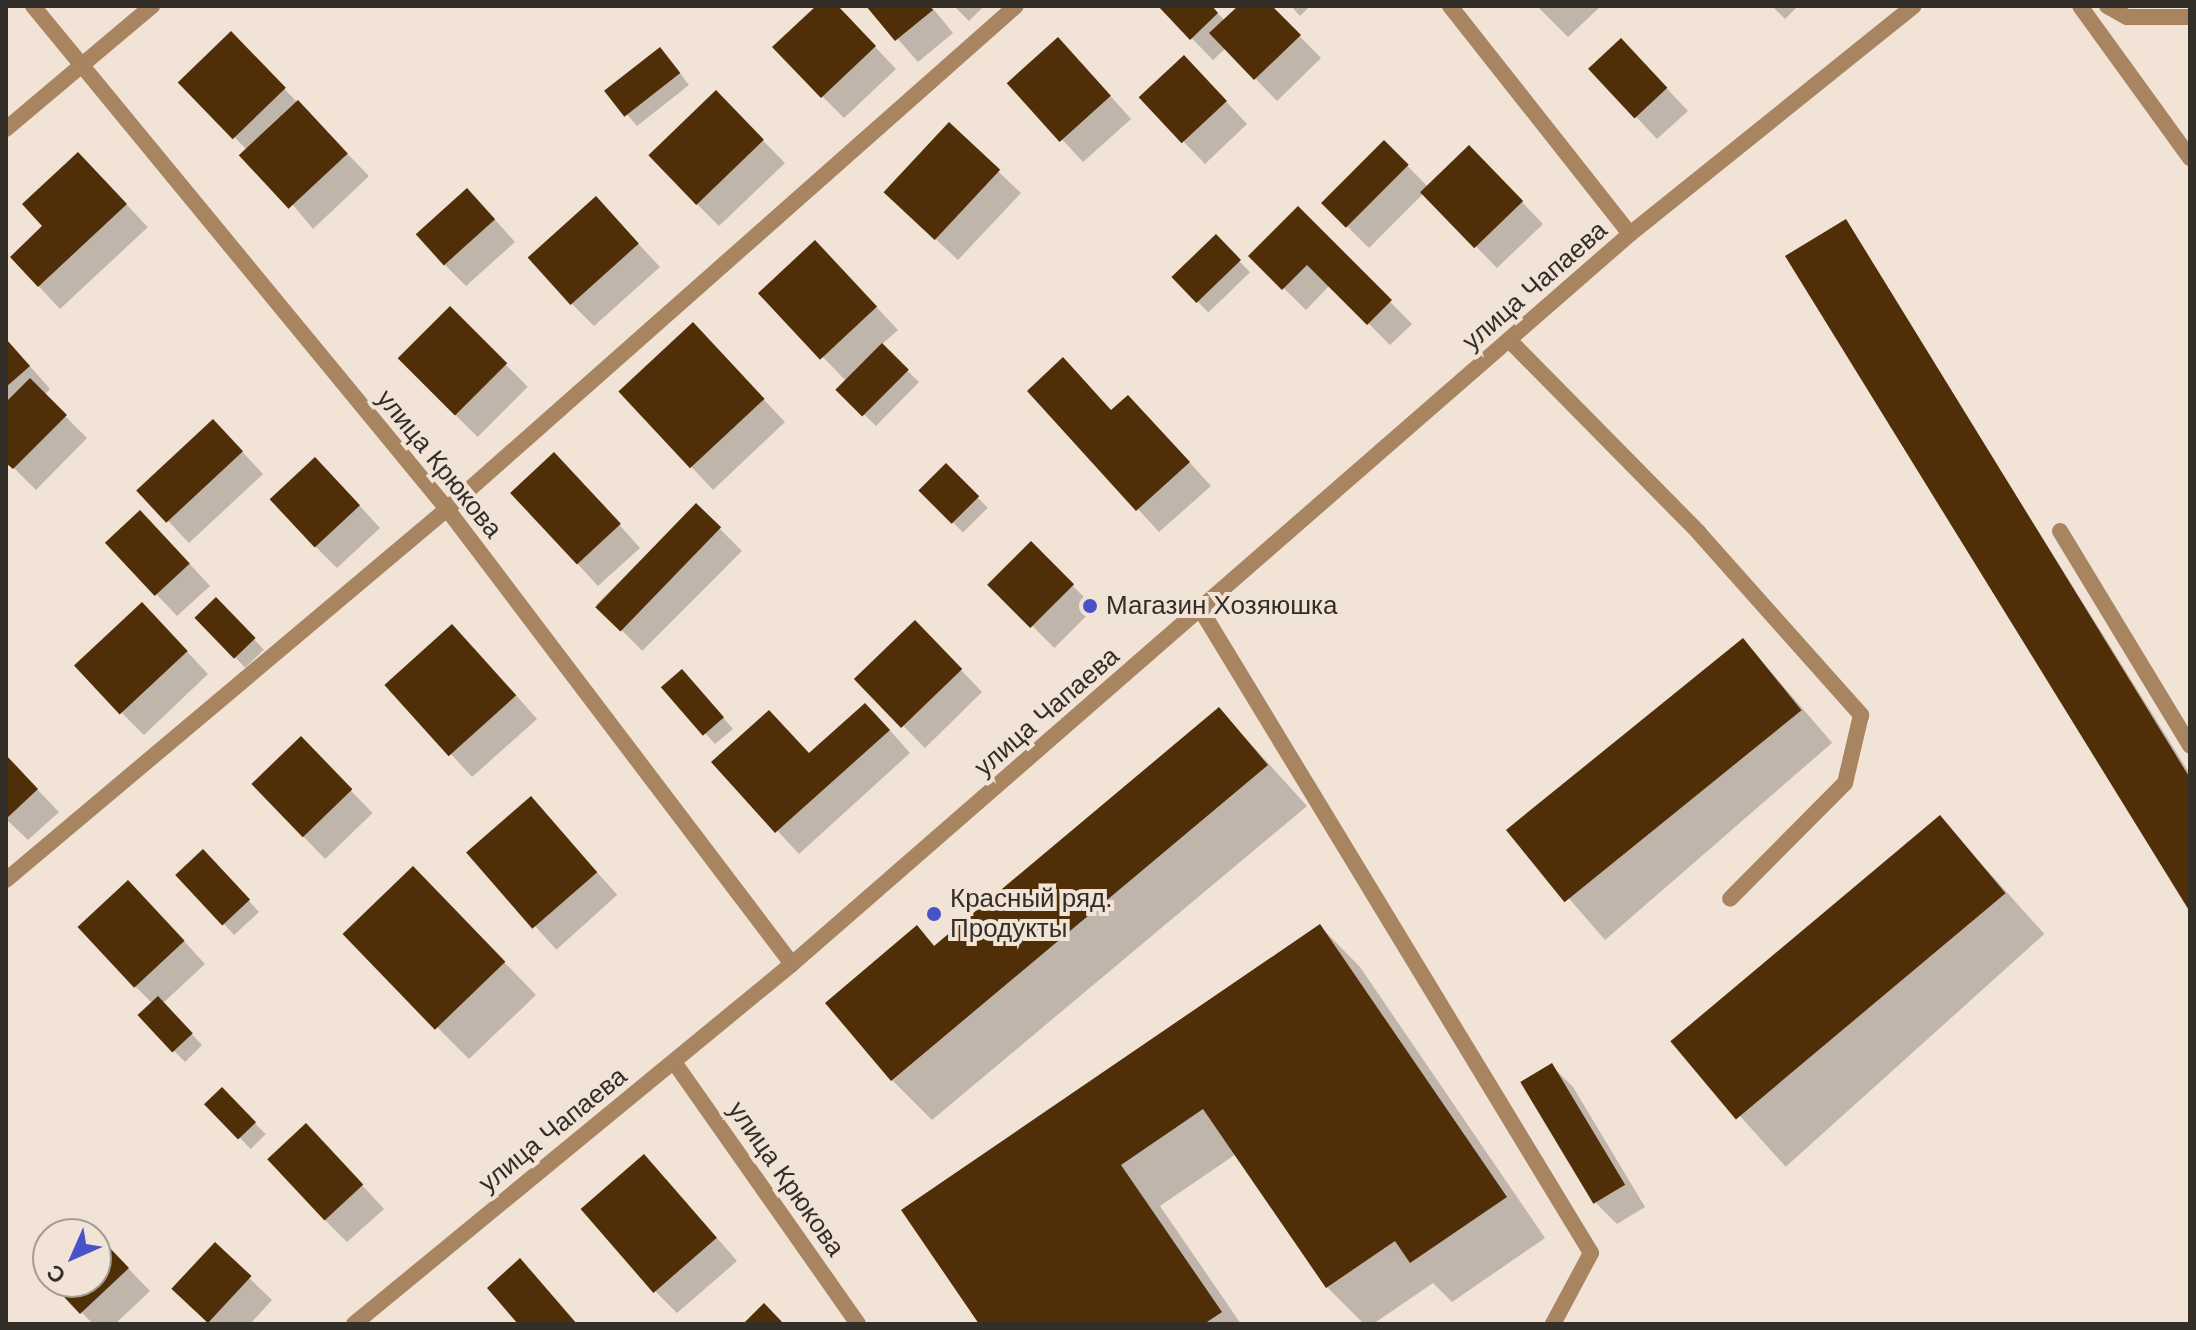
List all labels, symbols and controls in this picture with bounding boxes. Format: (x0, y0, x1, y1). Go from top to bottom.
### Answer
street label: улица Чапаева (1456, 215, 1614, 357)
street label: улица Крюкова (370, 383, 508, 545)
place label: Магазин Хозяюшка (1106, 590, 1337, 622)
marker: Магазин Хозяюшка (1081, 597, 1099, 615)
street label: улица Чапаева (968, 641, 1126, 783)
place label: Красный ряд. Продукты (950, 883, 1112, 944)
marker: Красный ряд. Продукты (925, 905, 943, 923)
street label: улица Чапаева (473, 1061, 633, 1199)
street label: улица Крюкова (721, 1096, 851, 1262)
north arrow (32, 1218, 112, 1298)
text: С (42, 1259, 71, 1288)

